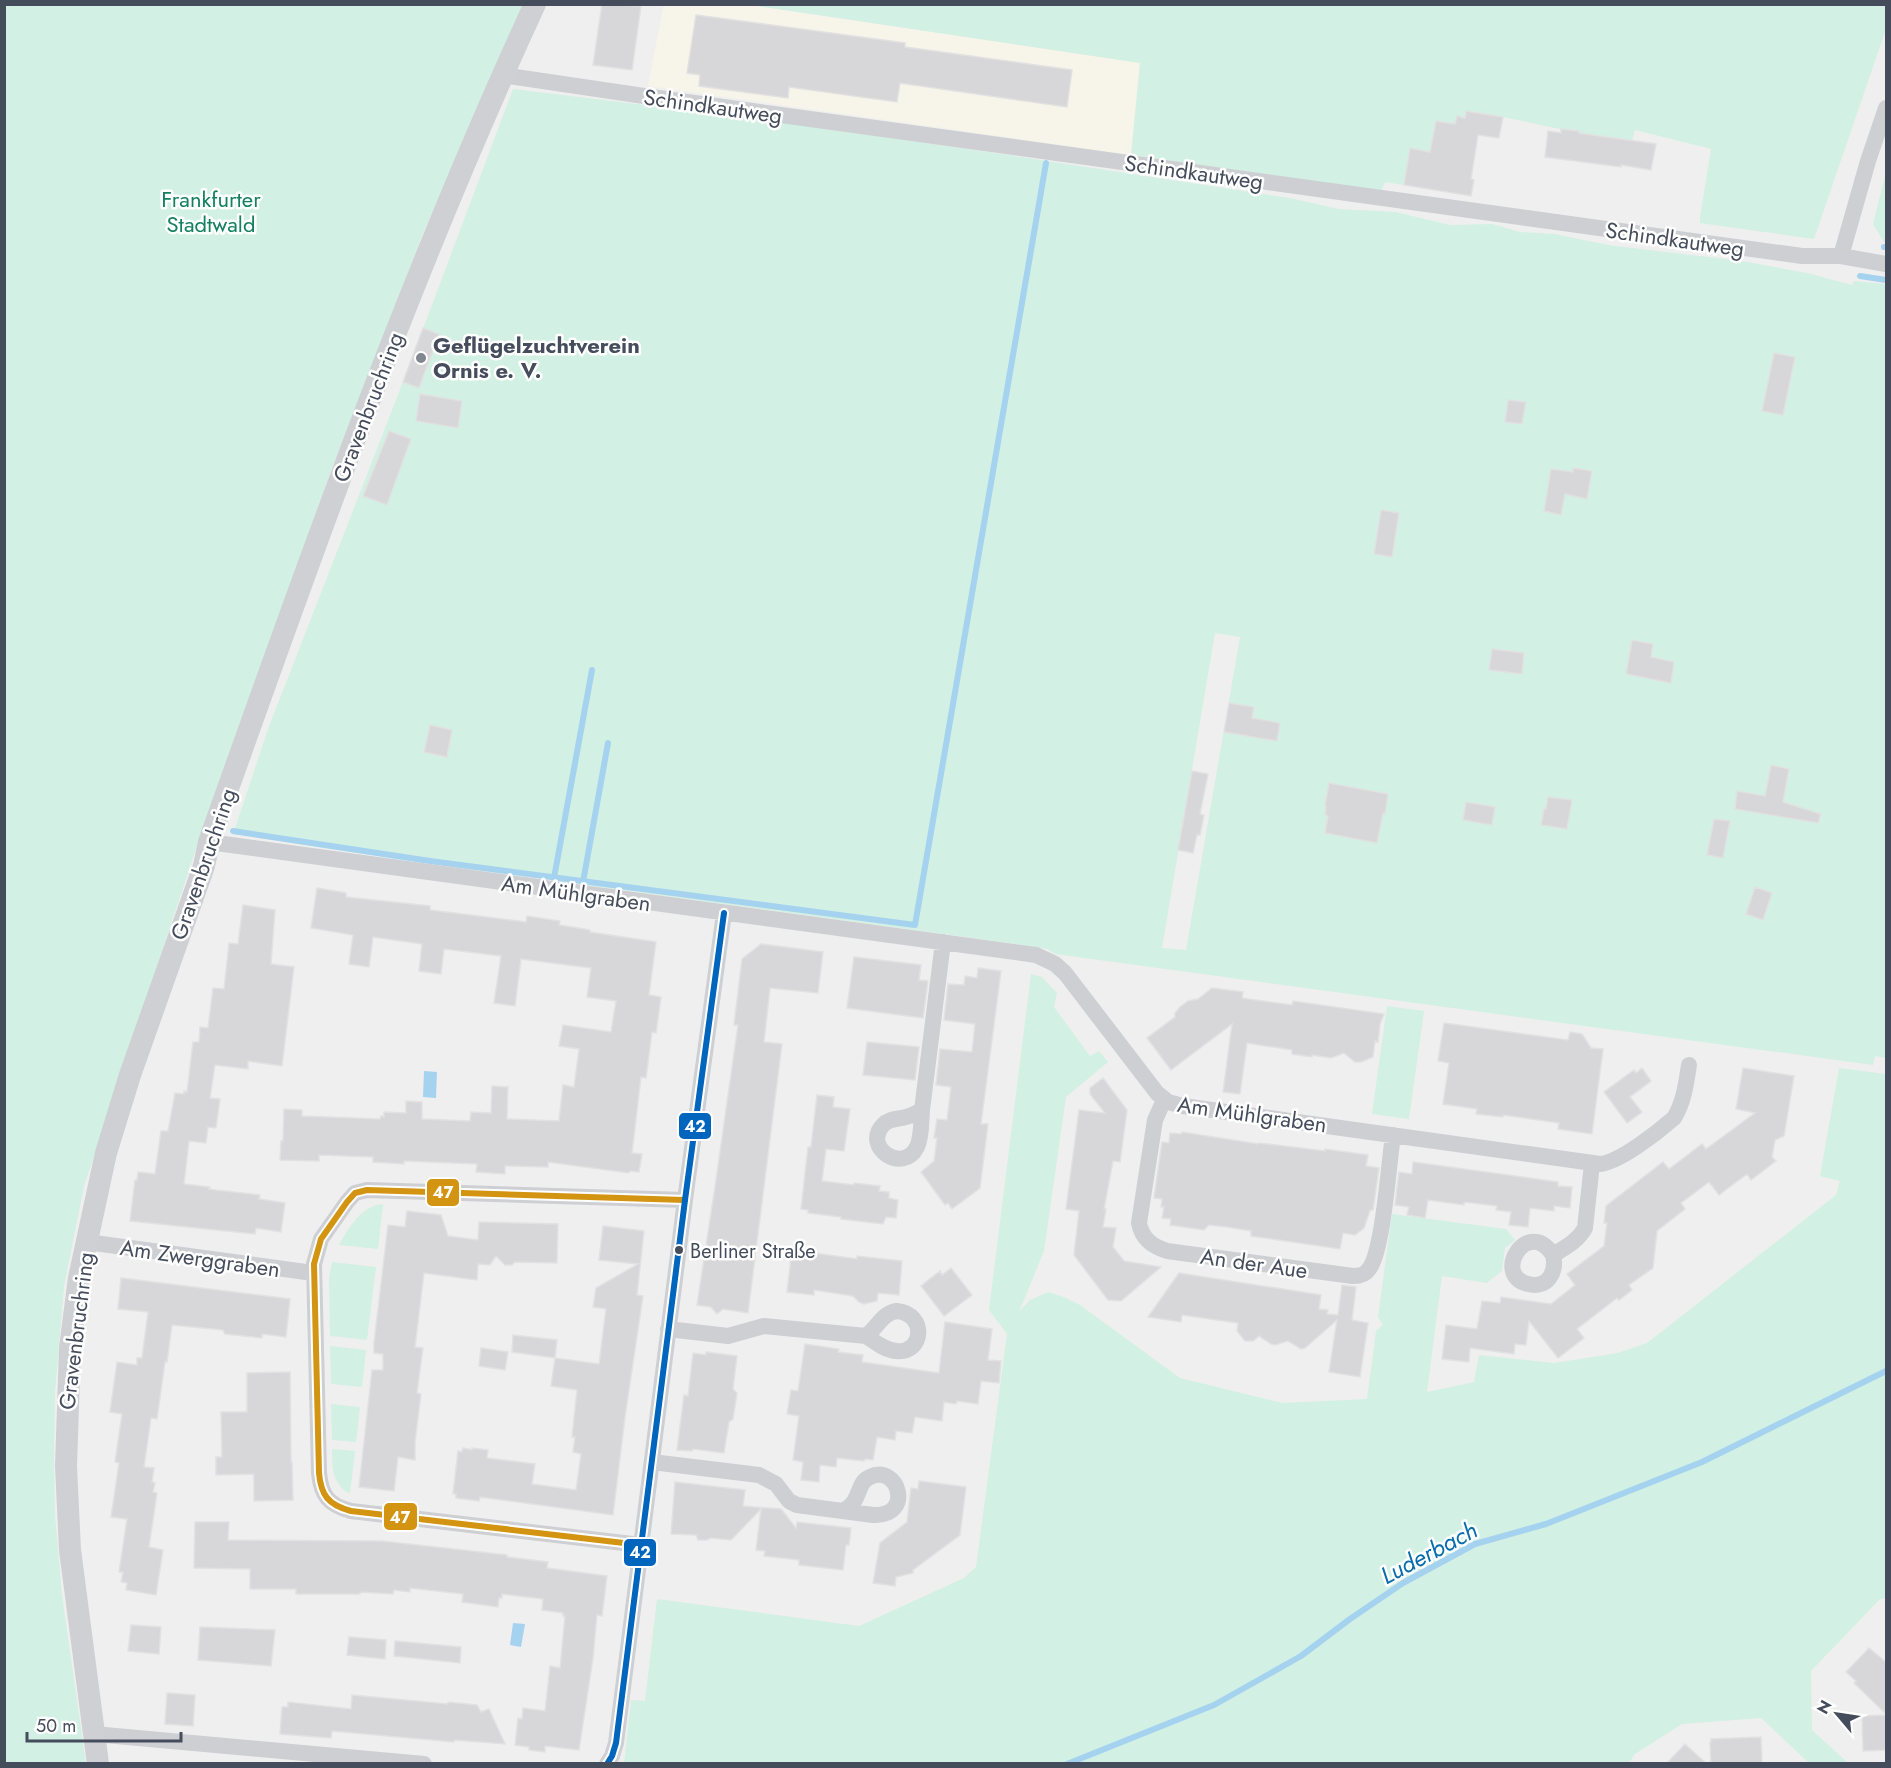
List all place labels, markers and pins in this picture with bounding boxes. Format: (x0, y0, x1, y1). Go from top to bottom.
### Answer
place label: Geflügelzuchtverein Ornis e. V. (433, 329, 640, 386)
marker: Geflügelzuchtverein Ornis e. V. (414, 351, 428, 365)
place label: Berliner Straße (690, 1237, 816, 1266)
marker: Berliner Straße (673, 1244, 685, 1256)

